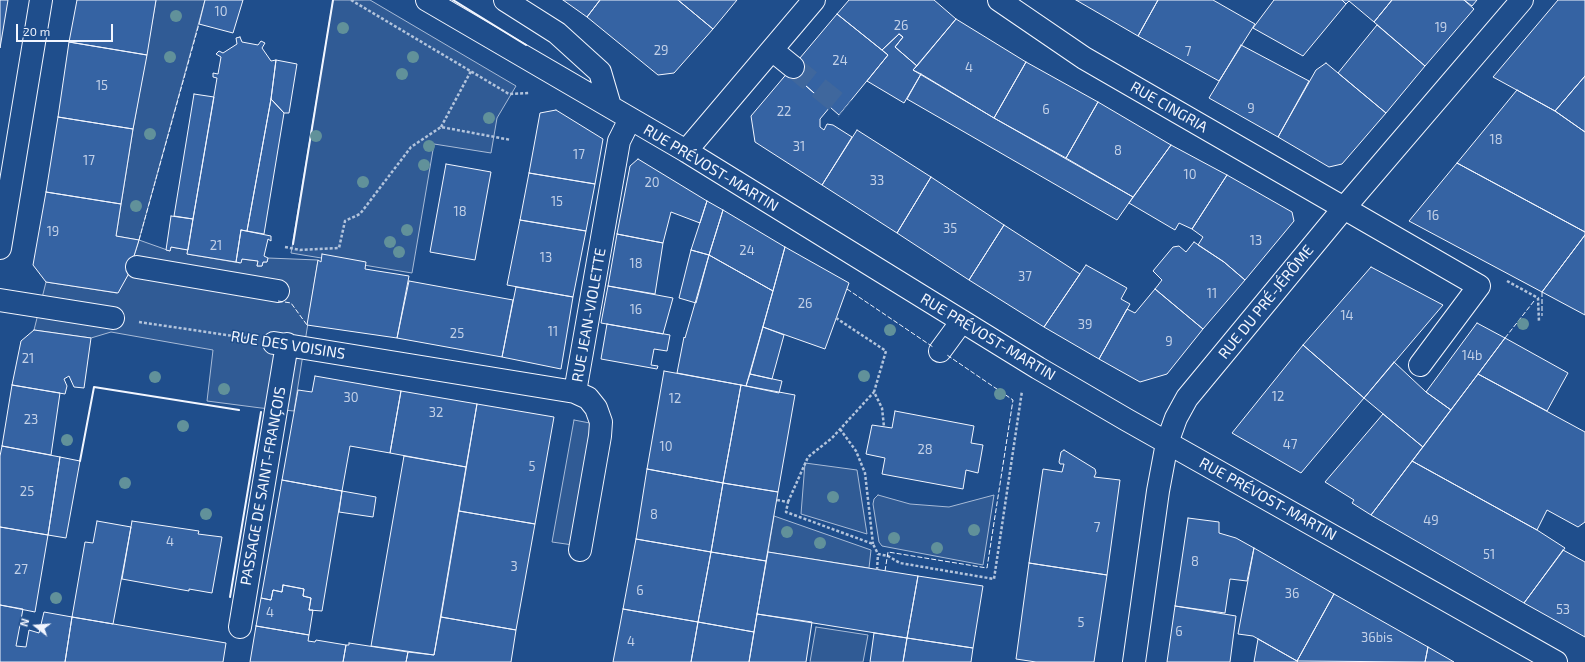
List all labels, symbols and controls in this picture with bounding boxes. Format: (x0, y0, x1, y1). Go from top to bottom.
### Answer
house number: 10 (214, 4, 228, 20)
scale bar (18, 16, 115, 42)
house number: 26 (894, 18, 908, 34)
house number: 19 (1435, 20, 1447, 36)
text: 20 m (23, 24, 50, 38)
house number: 29 (654, 43, 668, 59)
house number: 7 (1185, 44, 1191, 60)
house number: 24 (832, 53, 848, 69)
house number: 4 (965, 60, 973, 76)
house number: 15 (96, 78, 108, 94)
street label: RUE CINGRIA (1127, 78, 1211, 136)
house number: 9 (1247, 101, 1255, 117)
house number: 6 (1042, 102, 1050, 118)
house number: 22 (777, 104, 791, 120)
street label: RUE PRÉVOST-MARTIN (640, 121, 782, 215)
house number: 18 (1489, 132, 1503, 148)
house number: 31 (793, 139, 805, 155)
house number: 8 (1114, 143, 1122, 159)
house number: 17 (573, 147, 585, 163)
house number: 17 (83, 153, 95, 169)
house number: 10 (1183, 167, 1197, 183)
house number: 33 (870, 173, 884, 189)
house number: 20 (644, 175, 660, 191)
house number: 15 (551, 194, 563, 210)
house number: 18 (453, 204, 467, 220)
house number: 16 (1427, 208, 1439, 224)
house number: 35 (943, 221, 957, 237)
house number: 19 (47, 224, 59, 240)
house number: 13 (1250, 233, 1262, 249)
house number: 21 (210, 238, 222, 254)
street label: RUE DU PRÉ-JÉRÔME (1215, 241, 1317, 363)
house number: 24 (739, 243, 755, 259)
street label: RUE JEAN-VIOLETTE (568, 247, 610, 383)
house number: 13 (540, 250, 552, 266)
house number: 18 (629, 256, 643, 272)
house number: 37 (1018, 269, 1032, 285)
house number: 11 (1207, 286, 1217, 302)
street label: RUE PRÉVOST-MARTIN (917, 290, 1059, 384)
house number: 26 (798, 296, 812, 312)
house number: 16 (630, 302, 642, 318)
house number: 14 (1340, 308, 1354, 324)
house number: 39 (1078, 317, 1092, 333)
house number: 11 (548, 324, 558, 340)
house number: 25 (450, 326, 464, 342)
street label: RUE DES VOISINS (230, 327, 346, 363)
house number: 9 (1165, 334, 1173, 350)
house number: 14b (1462, 348, 1482, 364)
house number: 21 (22, 351, 34, 367)
street label: PASSAGE DE SAINT-FRANÇOIS (237, 385, 289, 587)
house number: 12 (1272, 389, 1284, 405)
house number: 30 (343, 390, 359, 406)
house number: 12 (669, 391, 681, 407)
house number: 32 (429, 405, 443, 421)
house number: 23 (24, 412, 38, 428)
house number: 47 (1283, 437, 1297, 453)
house number: 10 (659, 439, 673, 455)
house number: 28 (917, 442, 933, 458)
street label: RUE PRÉVOST-MARTIN (1196, 454, 1340, 544)
house number: 5 (529, 459, 535, 475)
house number: 25 (20, 484, 34, 500)
house number: 8 (650, 507, 658, 523)
house number: 49 (1423, 513, 1439, 529)
house number: 7 (1094, 520, 1100, 536)
house number: 4 (166, 534, 174, 550)
house number: 51 (1483, 547, 1495, 563)
house number: 8 (1191, 554, 1199, 570)
house number: 3 (510, 559, 518, 575)
house number: 27 (14, 562, 28, 578)
house number: 6 (636, 583, 644, 599)
house number: 36 (1285, 586, 1299, 602)
house number: 53 (1556, 602, 1570, 618)
house number: 4 (266, 605, 274, 621)
north arrow (16, 606, 56, 646)
house number: 5 (1078, 615, 1084, 631)
text: N (17, 617, 31, 628)
house number: 6 (1175, 624, 1183, 640)
house number: 36bis (1361, 630, 1393, 646)
house number: 4 (627, 634, 635, 650)

